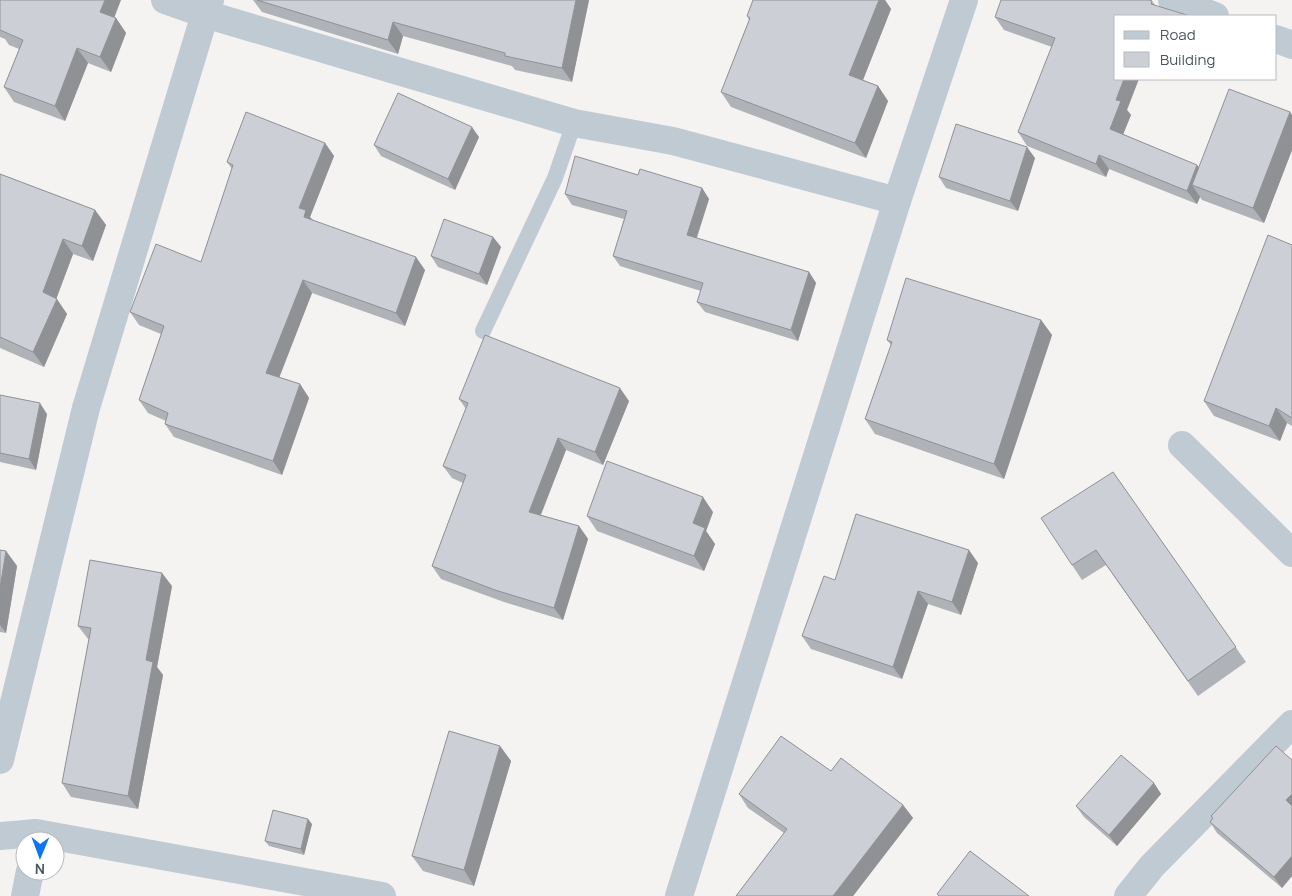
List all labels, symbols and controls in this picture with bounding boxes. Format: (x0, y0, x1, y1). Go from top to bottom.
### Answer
legend (1114, 15, 1277, 80)
text: Road (1160, 24, 1196, 45)
text: Building (1160, 49, 1215, 70)
north arrow (15, 831, 65, 881)
text: N (35, 860, 45, 879)

